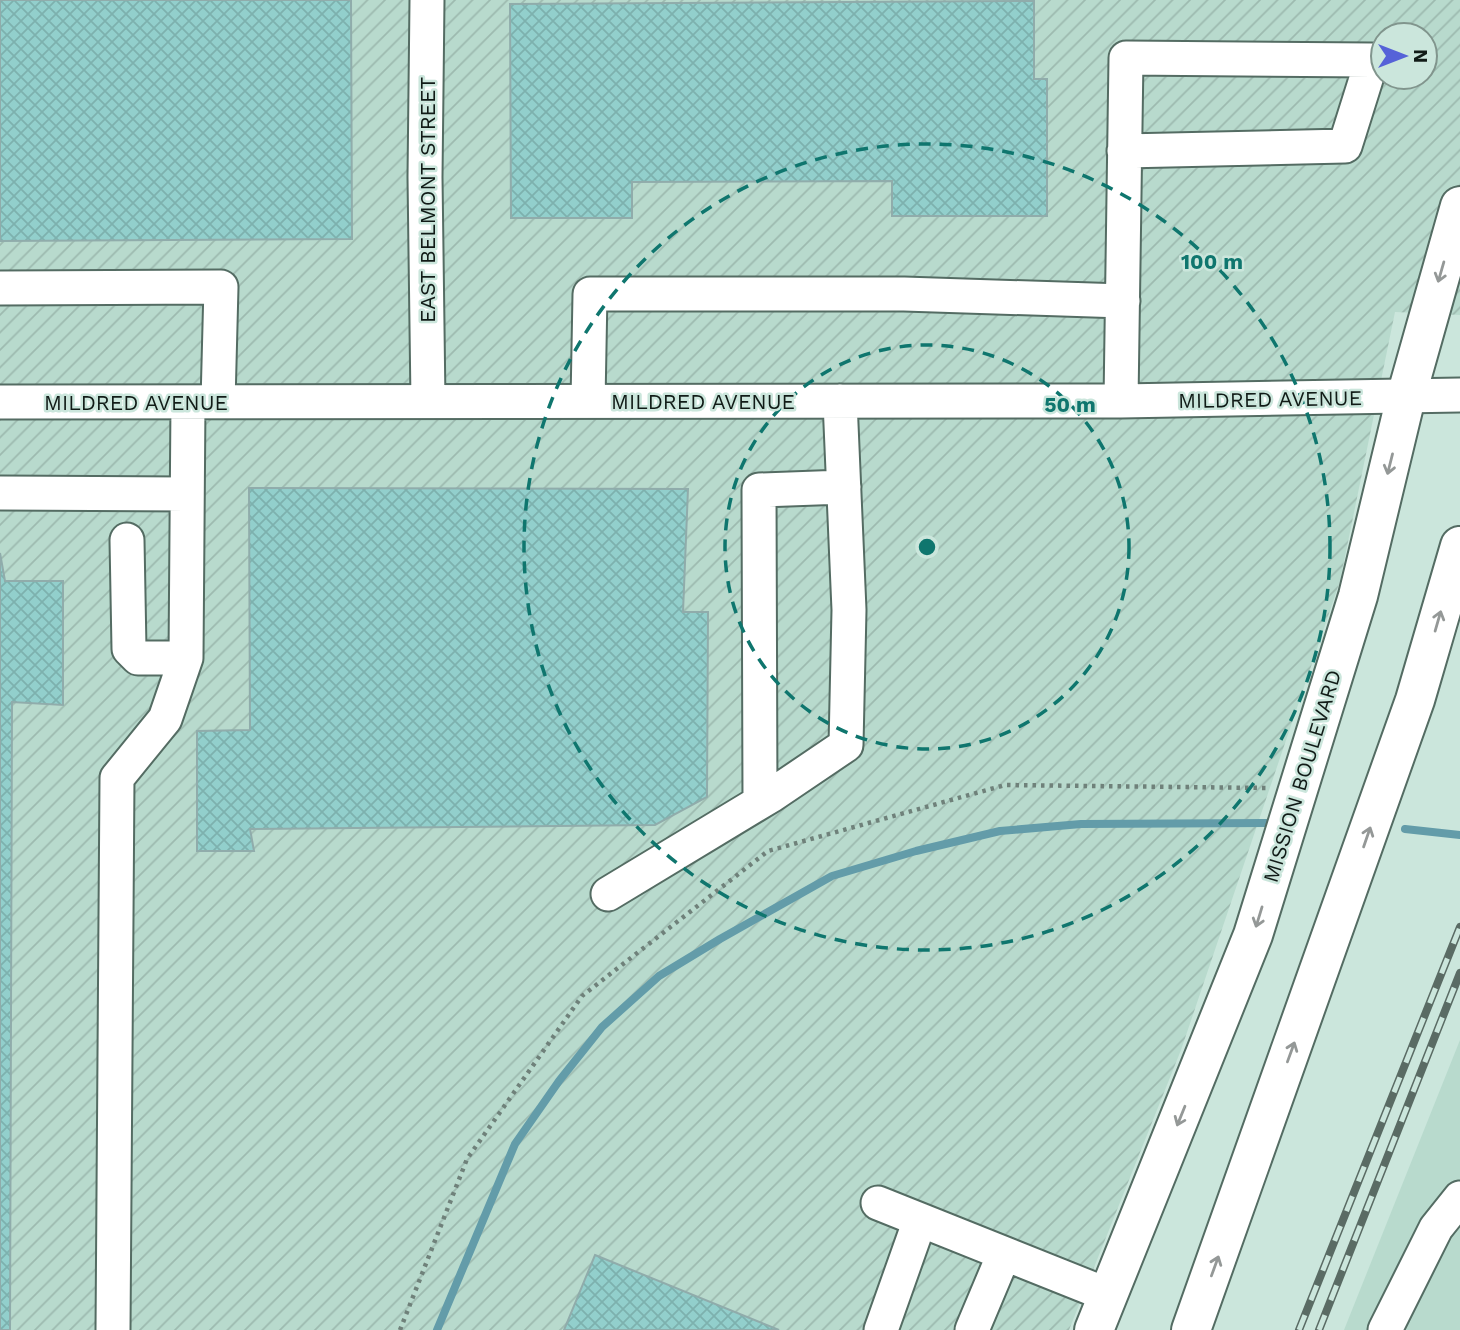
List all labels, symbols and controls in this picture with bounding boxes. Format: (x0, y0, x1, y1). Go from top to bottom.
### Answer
north arrow (1369, 21, 1439, 91)
text: N (1409, 49, 1432, 63)
street label: EAST BELMONT STREET (415, 77, 440, 323)
text: 100 m (1181, 249, 1243, 274)
one-way arrow (1434, 260, 1447, 282)
street label: MILDRED AVENUE (1178, 385, 1362, 413)
street label: MILDRED AVENUE (611, 389, 795, 414)
street label: MILDRED AVENUE (44, 390, 228, 415)
text: 50 m (1044, 392, 1096, 417)
one-way arrow (1383, 452, 1396, 474)
centre of rings (915, 535, 939, 559)
one-way arrow (1433, 611, 1446, 633)
street label: MISSION BOULEVARD (1258, 667, 1346, 885)
one-way arrow (1362, 827, 1374, 849)
one-way arrow (1251, 906, 1264, 928)
one-way arrow (1286, 1041, 1298, 1063)
one-way arrow (1173, 1104, 1186, 1126)
one-way arrow (1209, 1255, 1222, 1277)

